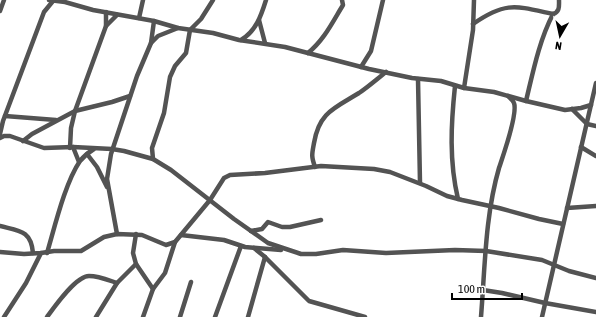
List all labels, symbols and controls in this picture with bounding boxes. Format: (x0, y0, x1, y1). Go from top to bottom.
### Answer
north arrow (540, 16, 580, 56)
text: N (554, 39, 563, 52)
scale bar (452, 275, 522, 301)
text: 100 m (458, 282, 485, 296)

